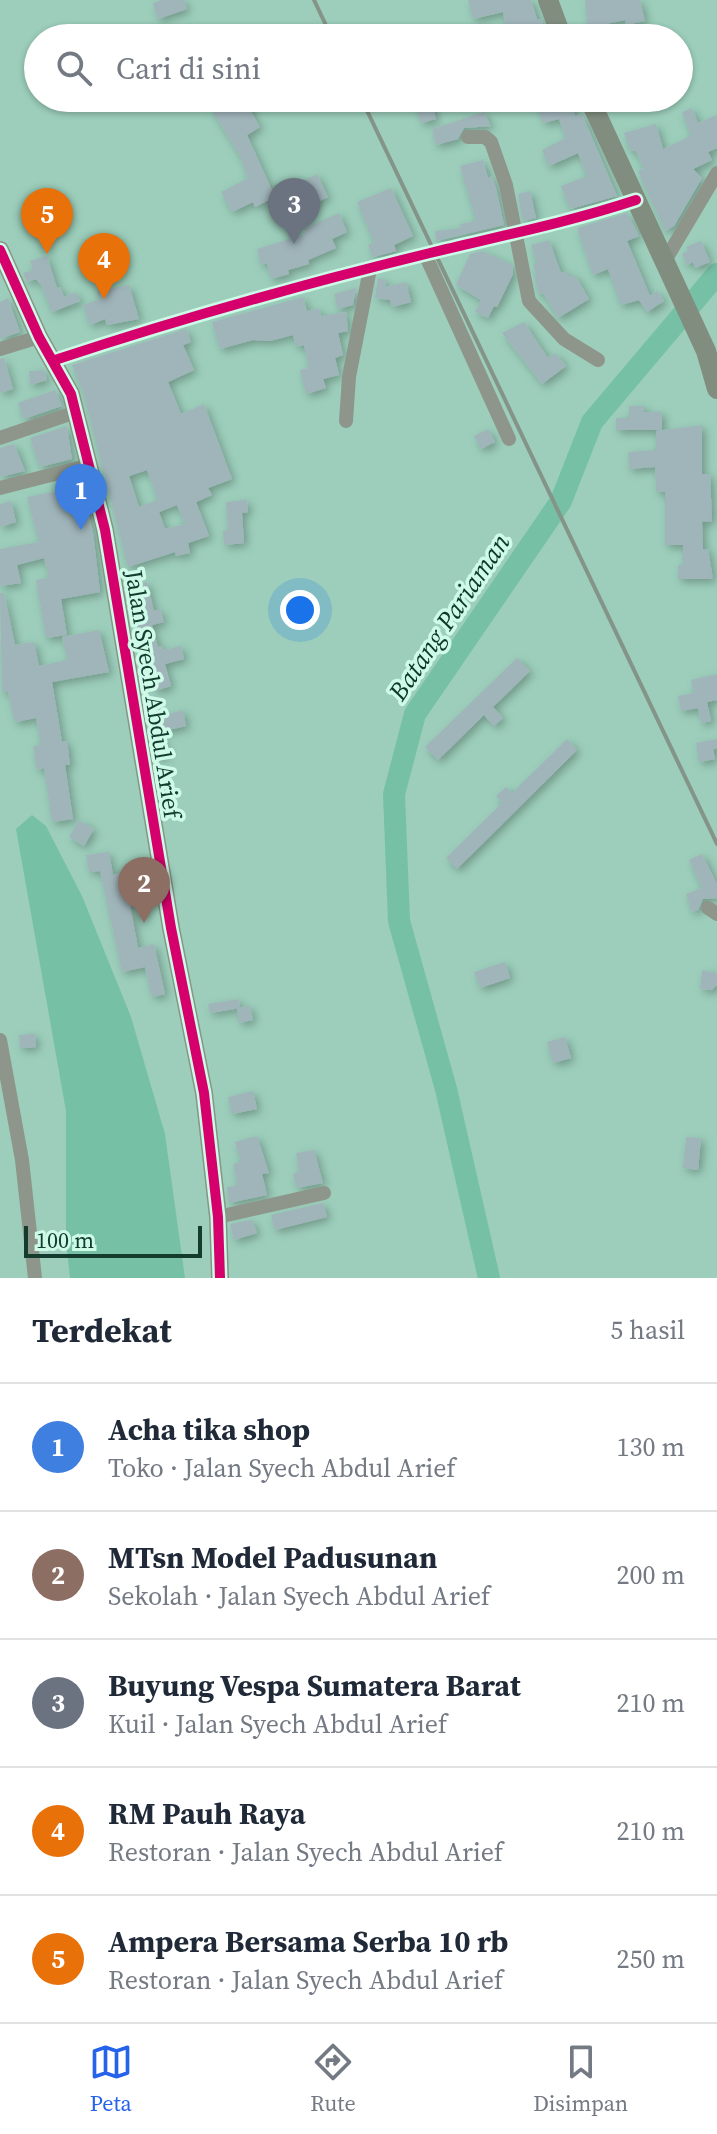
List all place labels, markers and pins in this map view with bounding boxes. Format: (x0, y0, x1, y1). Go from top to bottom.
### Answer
pin: 3 (268, 178, 320, 244)
pin: 5 (21, 188, 73, 254)
pin: 4 (78, 233, 130, 299)
pin: 1 (55, 464, 107, 530)
pin: 2 (118, 857, 170, 923)

